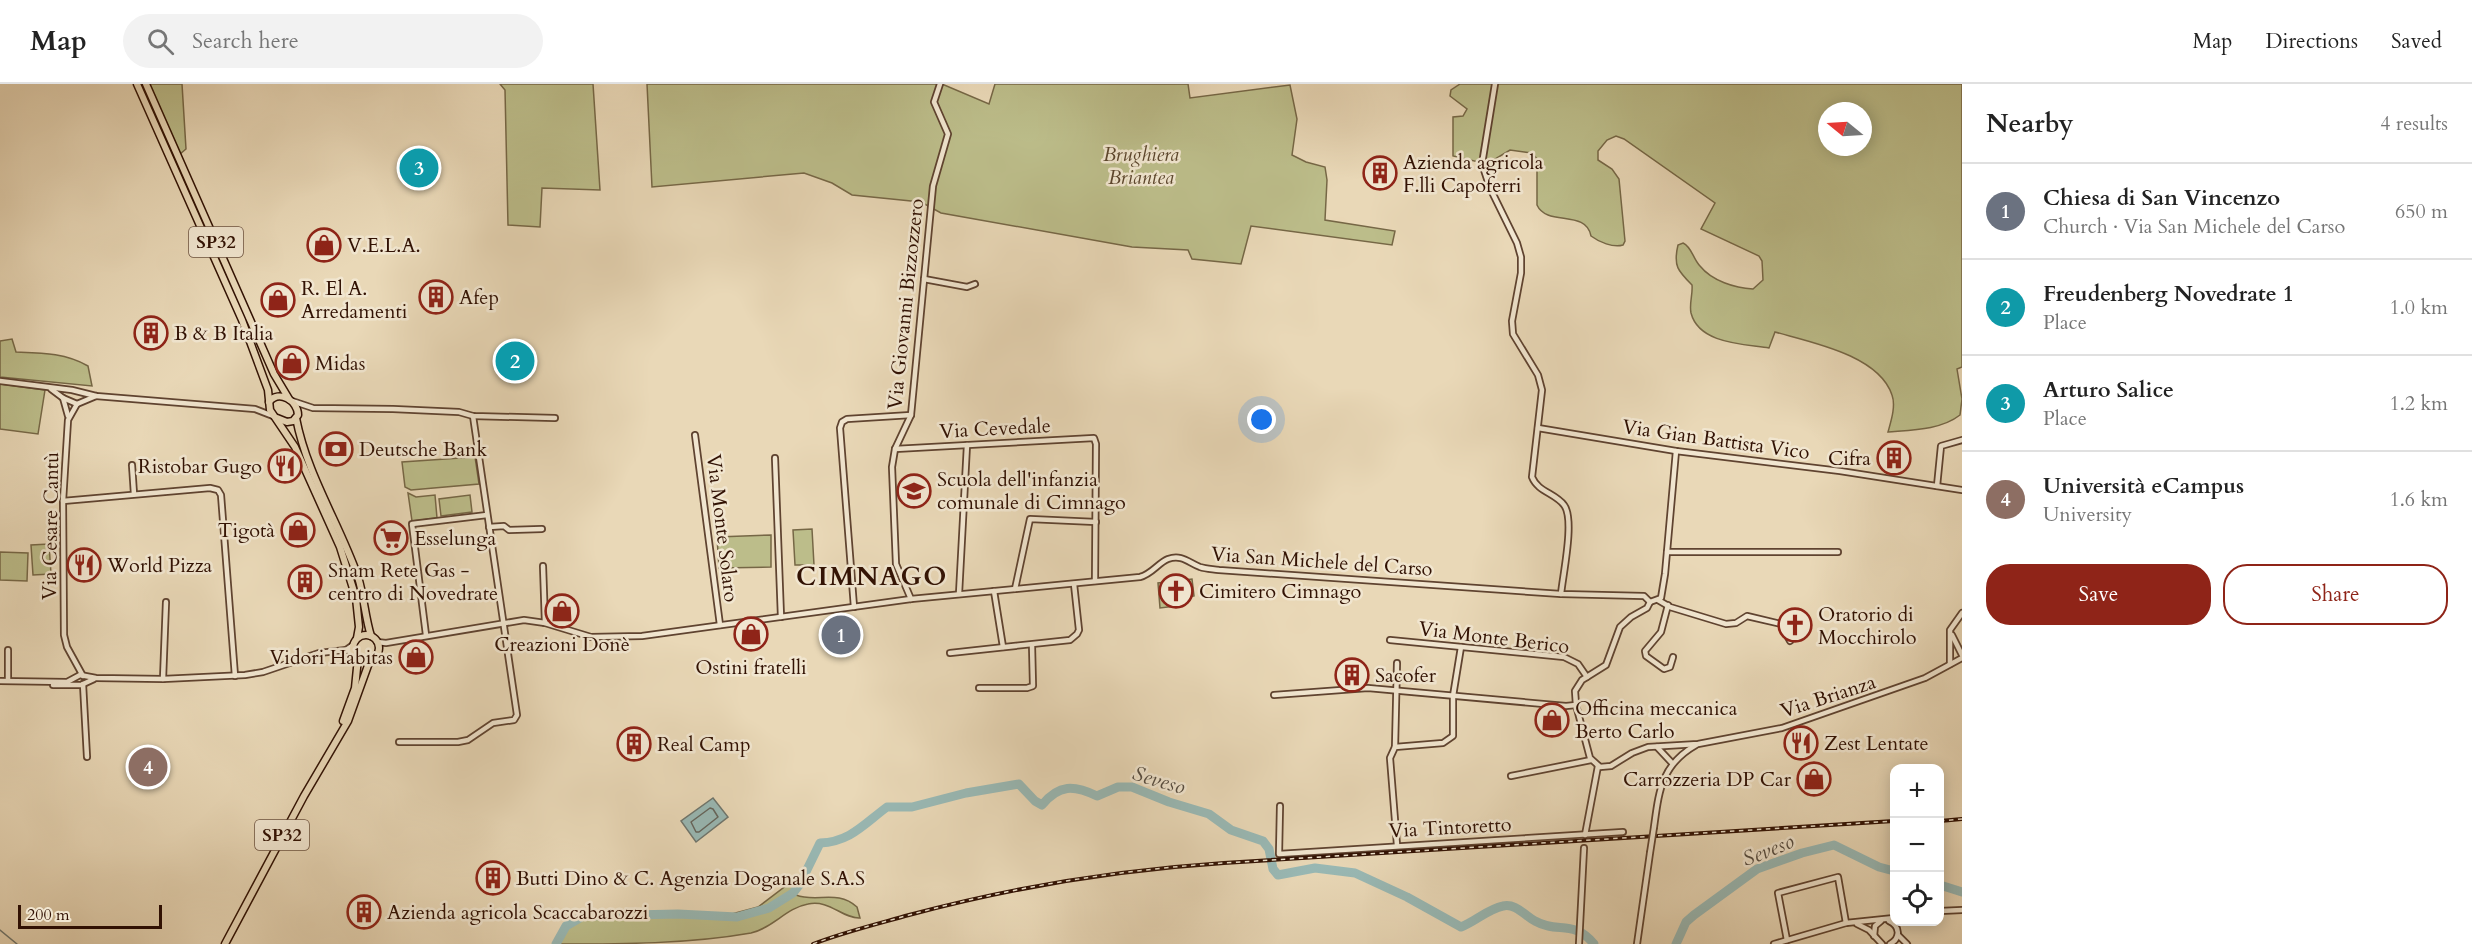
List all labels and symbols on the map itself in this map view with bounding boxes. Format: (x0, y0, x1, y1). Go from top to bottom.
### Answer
north arrow (1818, 102, 1872, 156)
park label: Brughiera Briantea (1103, 141, 1179, 191)
pin: 3 (400, 146, 438, 190)
place label: Azienda agricola F.lli Capoferri (1403, 149, 1544, 199)
building icon: Azienda agricola F.lli Capoferri (1362, 155, 1398, 191)
street label: Via Giovanni Bizzozzero (881, 197, 930, 411)
road number: SP32 (189, 227, 243, 257)
shop icon: V.E.L.A. (306, 227, 342, 263)
place label: V.E.L.A. (347, 232, 421, 259)
place label: R. El A. Arredamenti (301, 275, 408, 325)
building icon: Afep (418, 279, 454, 315)
shop icon: R. El A. Arredamenti (260, 282, 296, 318)
place label: Afep (459, 284, 499, 311)
building icon: B & B Italia (133, 315, 169, 351)
place label: B & B Italia (174, 320, 274, 347)
pin: 2 (496, 338, 534, 384)
shop icon: Midas (274, 345, 310, 381)
place label: Midas (315, 350, 365, 377)
your location (1247, 405, 1276, 434)
street label: Via Cevedale (939, 412, 1051, 445)
street label: Via Gian Battista Vico (1620, 413, 1812, 466)
bank icon: Deutsche Bank (318, 431, 354, 467)
place label: Deutsche Bank (359, 436, 487, 463)
building icon: Cifra (1876, 440, 1912, 476)
place label: Cifra (1828, 445, 1871, 472)
restaurant icon: Ristobar Gugo (267, 448, 303, 484)
street label: Via Cesare Cantù (36, 452, 65, 600)
place label: Ristobar Gugo (138, 453, 262, 480)
street label: Via Monte Solaro (700, 453, 745, 604)
place label: Scuola dell'infanzia comunale di Cimnago (937, 466, 1126, 516)
school or university icon: Scuola dell'infanzia comunale di Cimnago (896, 473, 932, 509)
shop icon: Tigotà (280, 512, 316, 548)
place label: Tigotà (218, 517, 275, 544)
supermarket icon: Esselunga (373, 520, 409, 556)
place label: Esselunga (414, 525, 496, 552)
street label: Via San Michele del Carso (1210, 540, 1434, 583)
restaurant icon: World Pizza (66, 547, 102, 583)
place label: World Pizza (106, 552, 213, 579)
place label: Snam Rete Gas - centro di Novedrate (328, 557, 498, 607)
district label: CIMNAGO (796, 559, 948, 594)
building icon: Snam Rete Gas - centro di Novedrate (287, 564, 323, 600)
church icon: Cimitero Cimnago (1158, 573, 1194, 609)
place label: Cimitero Cimnago (1199, 578, 1361, 605)
shop icon: Creazioni Donè (544, 593, 580, 629)
place label: Oratorio di Mocchirolo (1818, 601, 1917, 651)
church icon: Oratorio di Mocchirolo (1777, 607, 1813, 643)
pin: 1 (822, 612, 860, 658)
street label: Via Monte Berico (1417, 615, 1571, 660)
shop icon: Ostini fratelli (733, 616, 769, 652)
place label: Creazioni Donè (494, 631, 630, 658)
shop icon: Vidori Habitas (398, 639, 434, 675)
place label: Vidori Habitas (270, 644, 393, 671)
place label: Ostini fratelli (695, 654, 807, 681)
building icon: Sacofer (1334, 657, 1370, 693)
place label: Sacofer (1375, 662, 1437, 689)
street label: Via Brianza (1777, 668, 1879, 725)
place label: Officina meccanica Berto Carlo (1575, 695, 1738, 745)
shop icon: Officina meccanica Berto Carlo (1534, 702, 1570, 738)
restaurant icon: Zest Lentate (1783, 725, 1819, 761)
building icon: Real Camp (616, 726, 652, 762)
place label: Zest Lentate (1824, 730, 1929, 757)
place label: Real Camp (657, 731, 751, 758)
pin: 4 (128, 744, 168, 790)
water label: Seveso (1129, 759, 1189, 802)
shop icon: Carrozzeria DP Car (1796, 761, 1832, 797)
place label: Carrozzeria DP Car (1623, 766, 1792, 793)
street label: Via Tintoretto (1388, 811, 1512, 844)
road number: SP32 (255, 820, 309, 850)
water label: Seveso (1738, 827, 1799, 874)
building icon: Butti Dino & C. Agenzia Doganale S.A.S (475, 860, 511, 896)
place label: Butti Dino & C. Agenzia Doganale S.A.S (516, 865, 865, 892)
building icon: Azienda agricola Scaccabarozzi (346, 894, 382, 930)
place label: Azienda agricola Scaccabarozzi (387, 899, 649, 926)
scale bar (18, 902, 162, 930)

